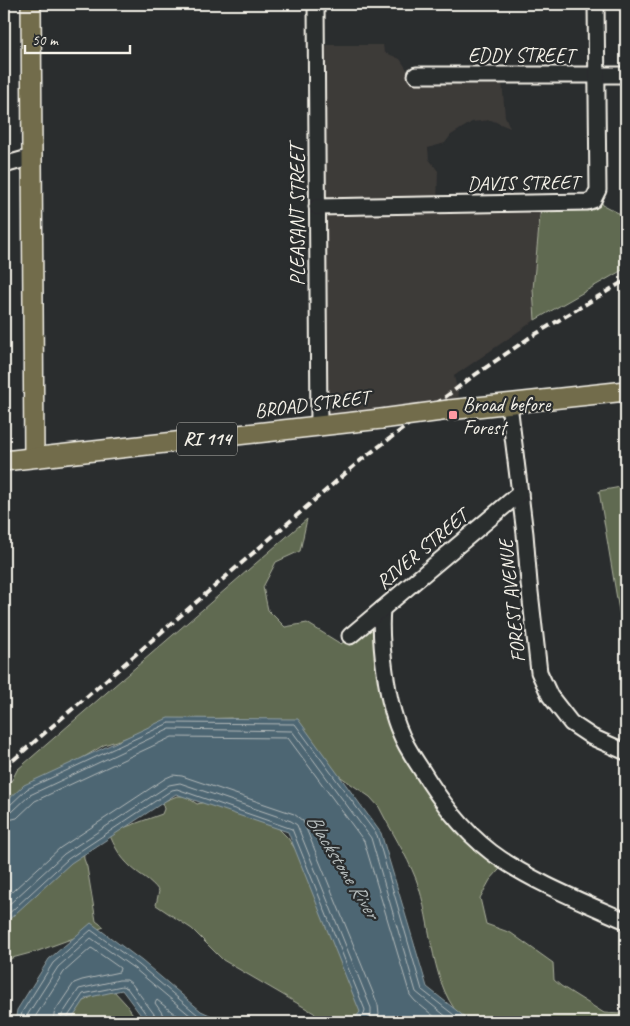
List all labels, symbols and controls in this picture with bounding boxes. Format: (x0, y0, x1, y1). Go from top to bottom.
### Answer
scale bar (25, 22, 130, 54)
text: 50 m (32, 31, 59, 50)
street label: EDDY STREET (468, 43, 578, 68)
street label: PLEASANT STREET (285, 139, 310, 286)
street label: DAVIS STREET (467, 169, 583, 196)
street label: BROAD STREET (253, 384, 375, 423)
place label: Broad before Forest (463, 392, 552, 440)
marker: Broad before Forest (447, 409, 459, 421)
road number: RI 114 (177, 422, 237, 456)
street label: RIVER STREET (371, 501, 476, 595)
street label: FOREST AVENUE (493, 535, 531, 664)
water label: Blackstone River (301, 809, 387, 926)

